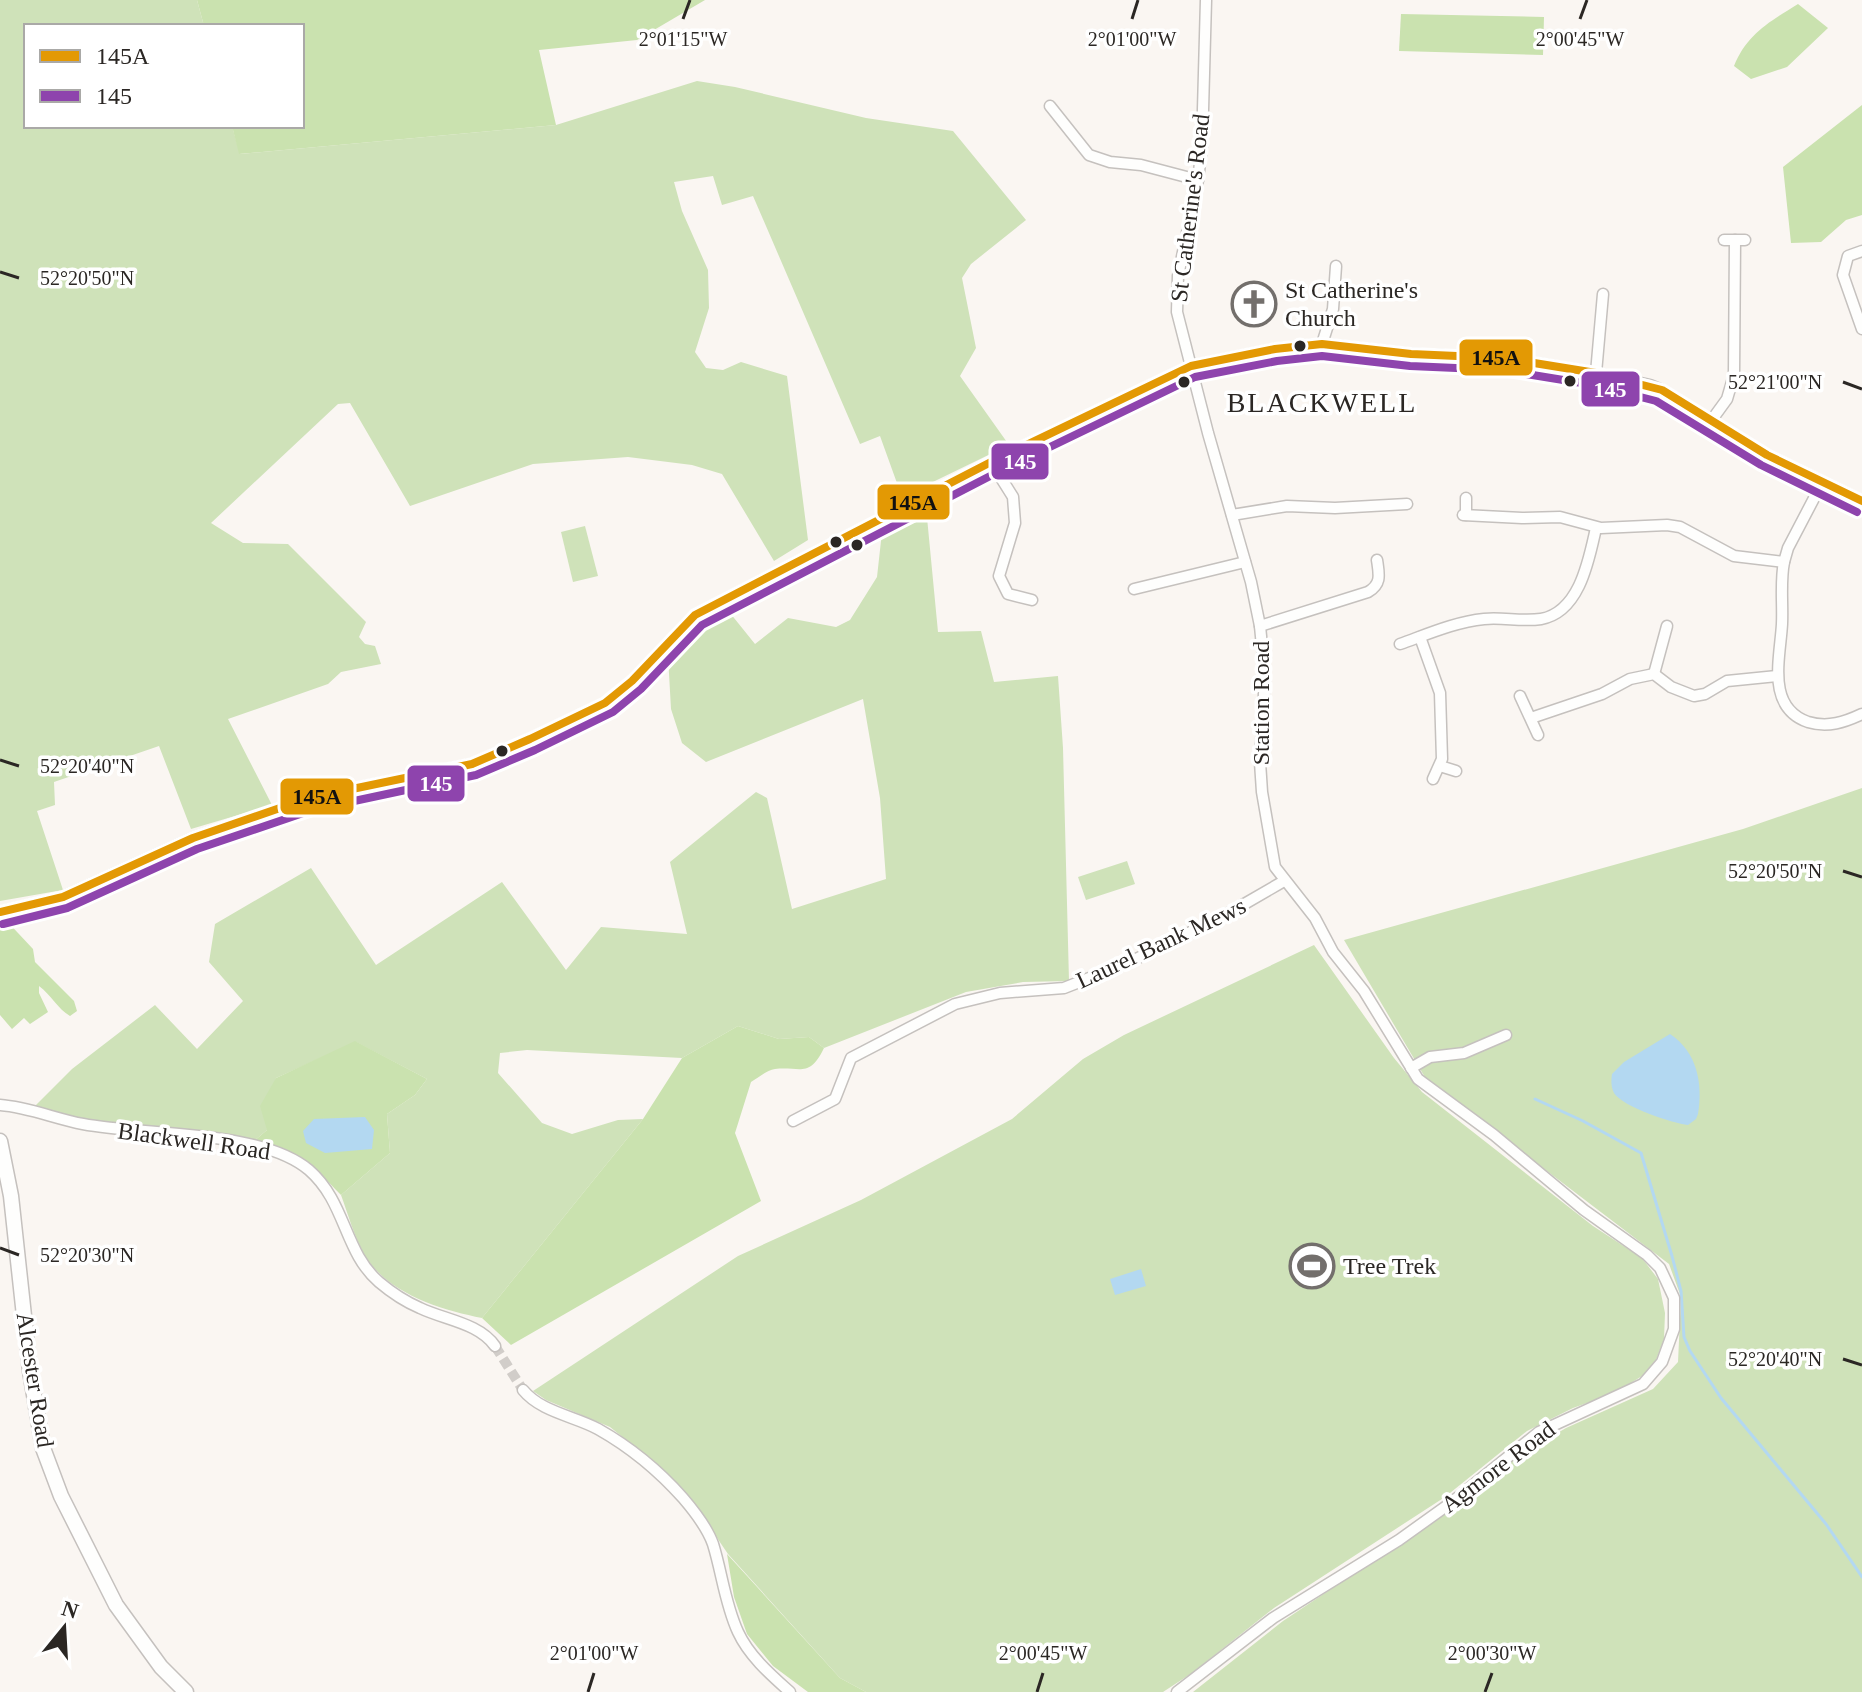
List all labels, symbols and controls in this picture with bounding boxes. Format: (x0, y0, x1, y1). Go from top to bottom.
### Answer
legend (24, 24, 304, 128)
text: 2°01'15"W (639, 28, 727, 50)
text: 2°01'00"W (1088, 28, 1176, 50)
text: 2°00'45"W (1536, 28, 1624, 50)
text: 145A (96, 43, 150, 69)
text: 145 (96, 83, 132, 109)
street label: St Catherine's Road (1166, 112, 1214, 304)
text: 52°20'50"N (40, 267, 134, 289)
place label: St Catherine's Church (1285, 277, 1418, 331)
church icon: St Catherine's Church (1230, 280, 1278, 328)
unlabelled marker (1292, 338, 1308, 354)
line badge: 145A (1458, 338, 1534, 377)
text: 145A (1472, 345, 1521, 370)
line badge: 145 (1580, 370, 1641, 408)
text: 52°21'00"N (1728, 371, 1822, 393)
unlabelled marker (1562, 373, 1578, 389)
unlabelled marker (1176, 374, 1192, 390)
text: 145 (1594, 377, 1627, 402)
district label: BLACKWELL (1227, 387, 1417, 418)
line badge: 145 (990, 442, 1050, 481)
text: 145 (1004, 449, 1037, 474)
line badge: 145A (876, 483, 951, 521)
text: 145A (889, 490, 938, 515)
unlabelled marker (828, 534, 844, 550)
unlabelled marker (849, 537, 865, 553)
street label: Station Road (1248, 641, 1274, 765)
unlabelled marker (494, 743, 510, 759)
text: 52°20'40"N (40, 755, 134, 777)
line badge: 145 (406, 764, 466, 803)
text: 145 (420, 771, 453, 796)
line badge: 145A (279, 777, 355, 816)
text: 145A (293, 784, 342, 809)
text: 52°20'50"N (1728, 860, 1822, 882)
street label: Laurel Bank Mews (1072, 892, 1250, 994)
street label: Blackwell Road (116, 1117, 272, 1165)
sports icon: Tree Trek (1288, 1242, 1336, 1290)
text: 52°20'30"N (40, 1244, 134, 1266)
place label: Tree Trek (1343, 1253, 1436, 1279)
street label: Alcester Road (11, 1310, 59, 1450)
text: 52°20'40"N (1728, 1348, 1822, 1370)
street label: Agmore Road (1436, 1416, 1560, 1518)
north arrow (24, 1588, 104, 1668)
text: N (59, 1595, 82, 1624)
text: 2°01'00"W (550, 1642, 638, 1664)
text: 2°00'45"W (999, 1642, 1087, 1664)
text: 2°00'30"W (1448, 1642, 1536, 1664)

